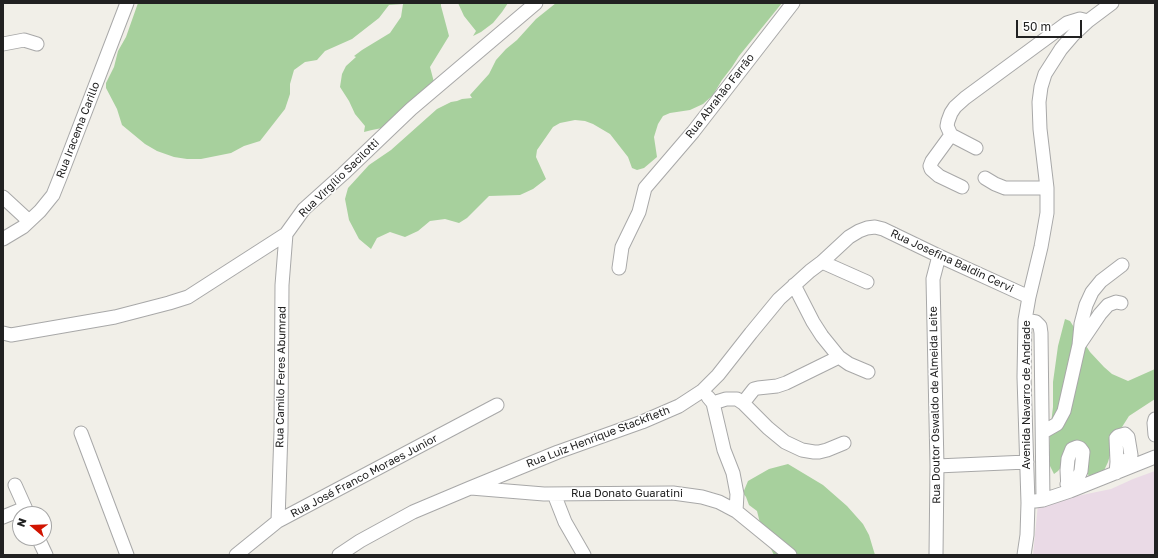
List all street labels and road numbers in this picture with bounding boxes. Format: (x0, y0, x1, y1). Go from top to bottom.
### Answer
street label: Rua Abrahão Farrão (683, 51, 757, 141)
street label: Rua Iracema Carillo (54, 80, 102, 180)
street label: Rua Virgílio Sacilotti (296, 136, 382, 220)
street label: Rua Josefina Baldin Cervi (888, 227, 1016, 295)
street label: Rua Camilo Feres Abumrad (273, 306, 289, 448)
street label: Rua Doutor Oswaldo de Almeida Leite (927, 306, 943, 504)
street label: Avenida Navarro de Andrade (1020, 320, 1034, 470)
street label: Rua Luiz Henrique Stackfleth (524, 403, 672, 471)
street label: Rua José Franco Moraes Junior (288, 432, 440, 520)
street label: Rua Donato Guaratini (571, 487, 683, 501)

